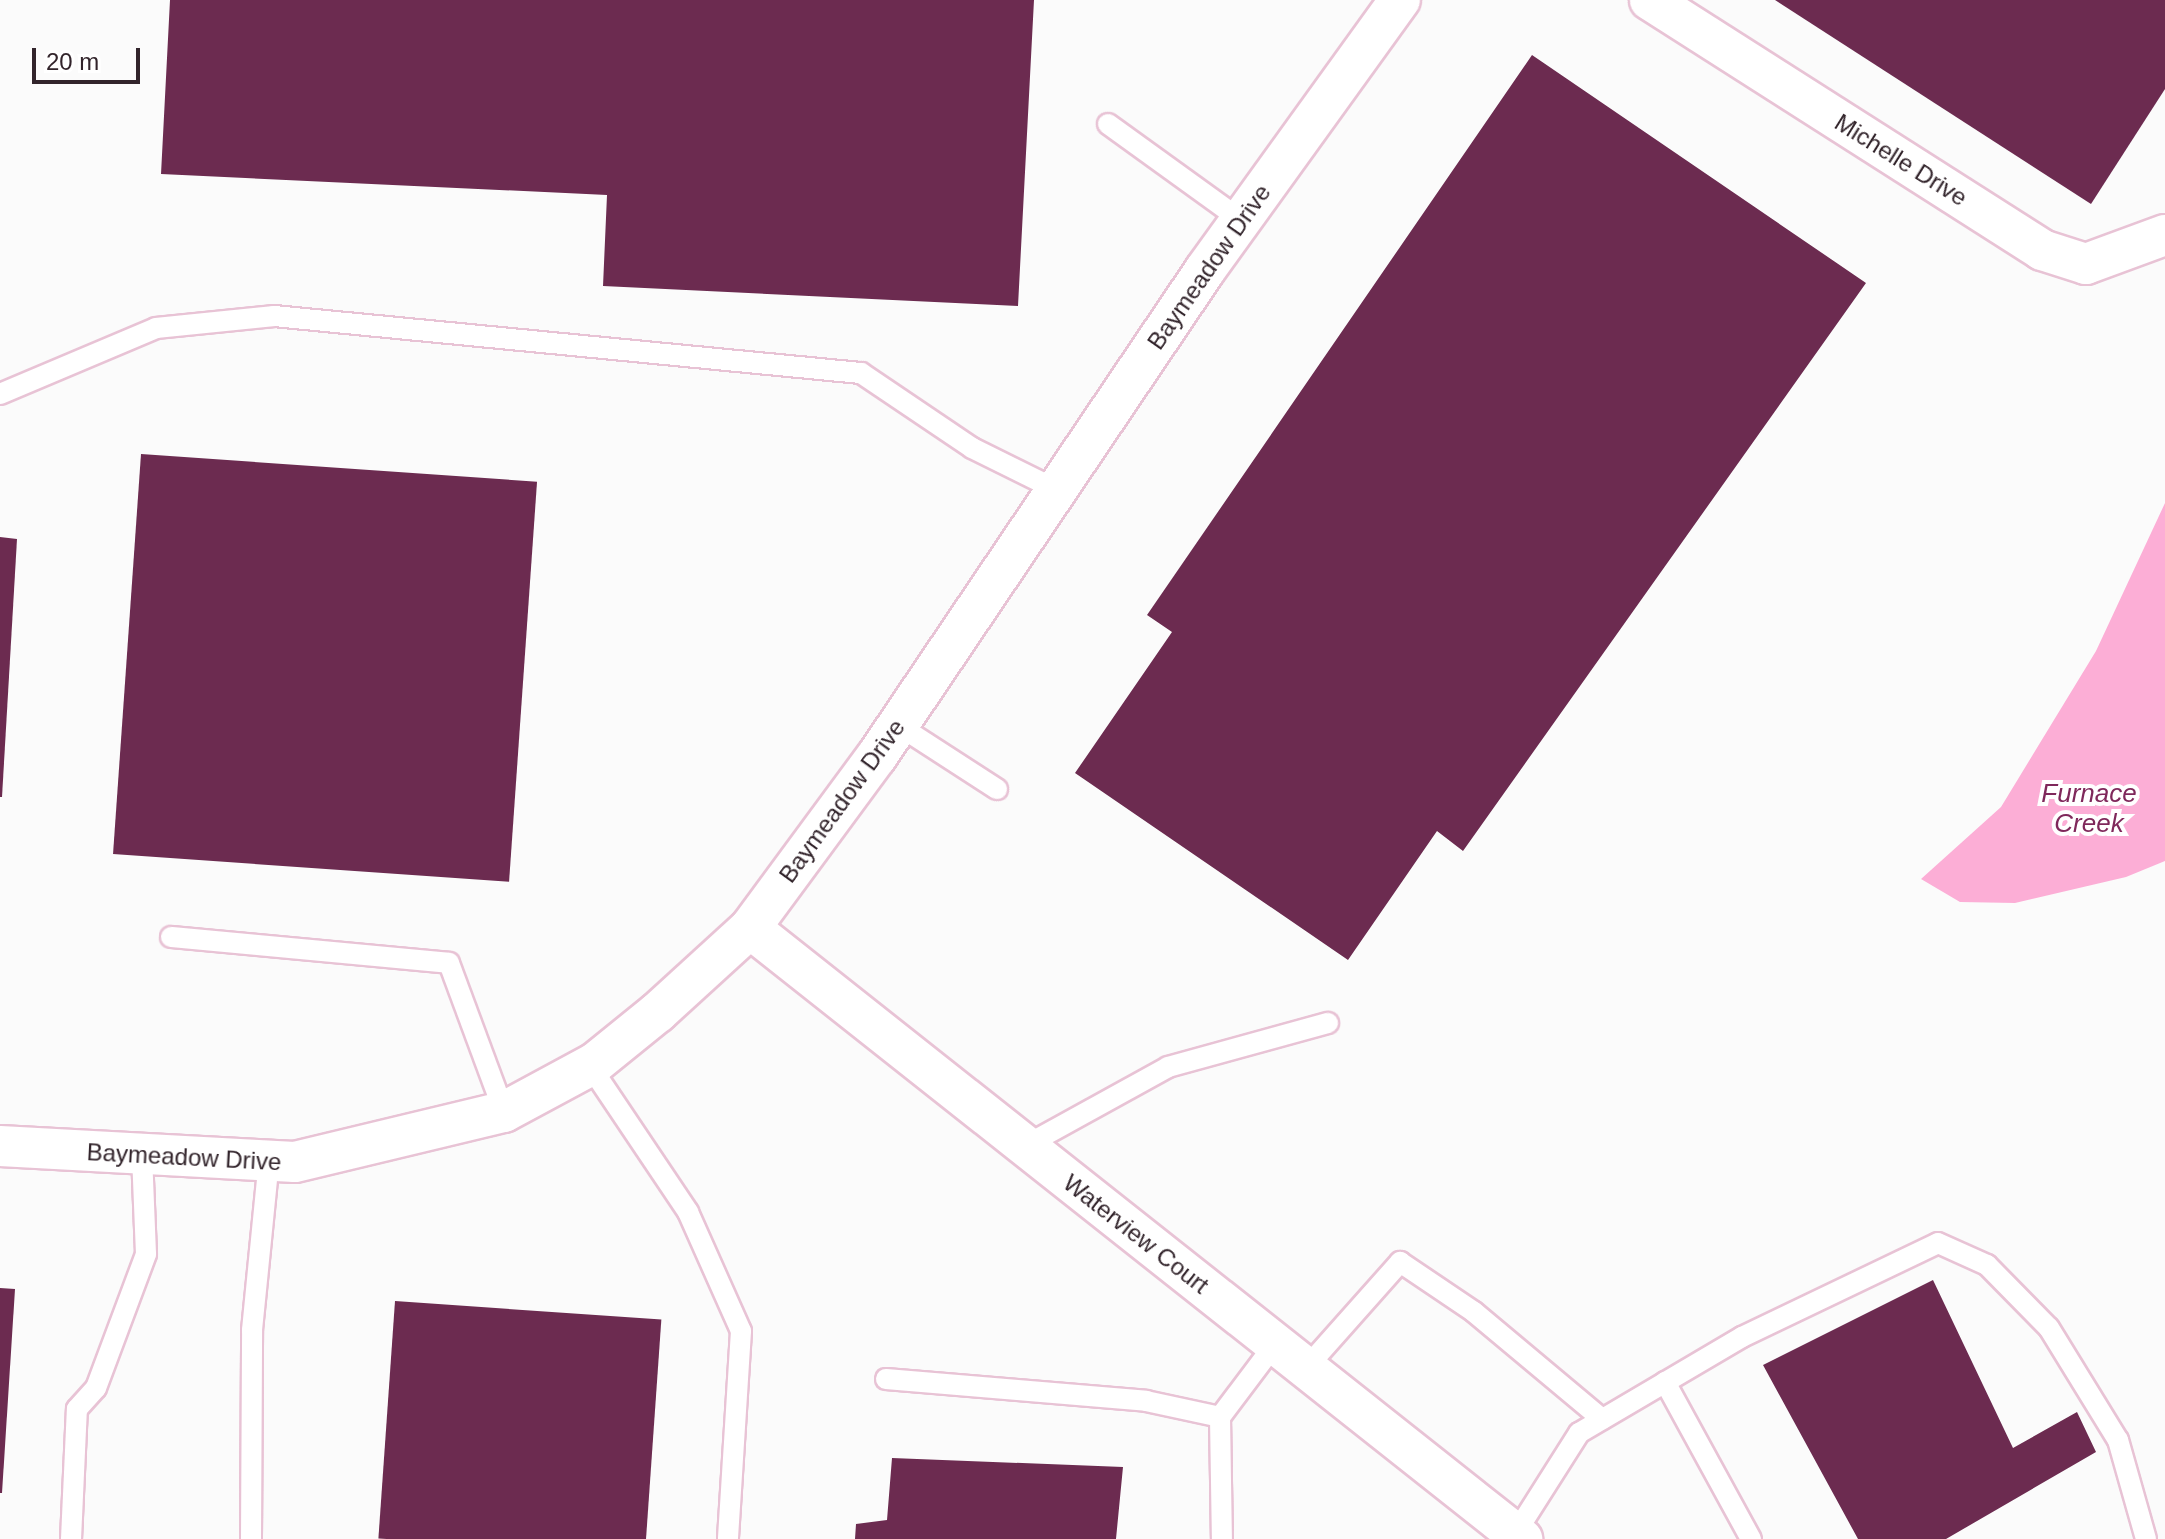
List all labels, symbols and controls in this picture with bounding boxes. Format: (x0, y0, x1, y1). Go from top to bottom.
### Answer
scale bar (36, 32, 144, 82)
text: 20 m (46, 48, 99, 75)
street label: Michelle Drive (1829, 108, 1973, 212)
street label: Baymeadow Drive (1141, 179, 1277, 355)
street label: Baymeadow Drive (773, 714, 911, 888)
water label: Furnace Creek (2041, 778, 2137, 840)
street label: Baymeadow Drive (86, 1138, 282, 1176)
street label: Waterview Court (1058, 1168, 1214, 1300)

